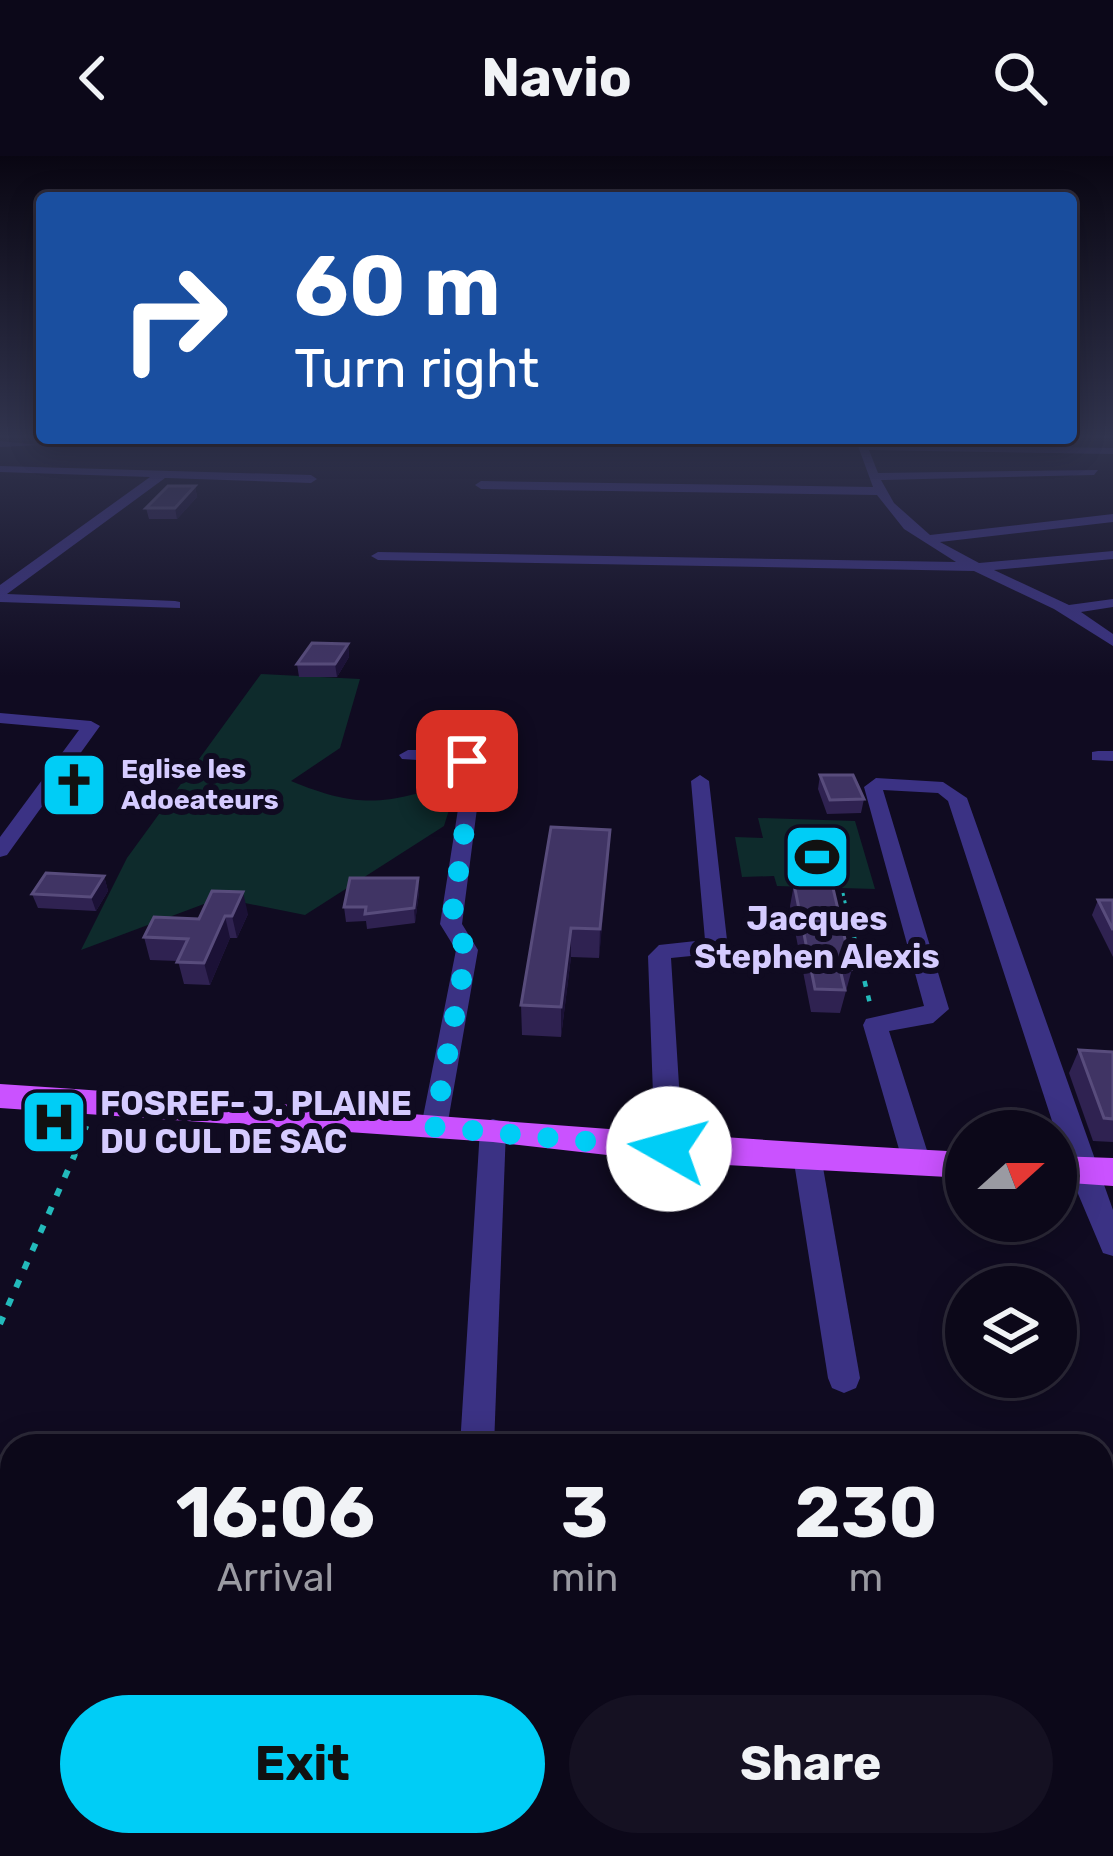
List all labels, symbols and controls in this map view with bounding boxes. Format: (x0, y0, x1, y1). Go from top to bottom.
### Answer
icon: back (60, 45, 126, 111)
icon: search (987, 45, 1053, 111)
text: Navio (481, 46, 632, 110)
text: 60 m (294, 236, 501, 336)
icon: right (96, 240, 252, 396)
text: Turn right (294, 337, 539, 401)
pin (416, 710, 518, 812)
icon: arrive (434, 728, 500, 794)
church icon: Eglise les Adoeateurs (39, 750, 109, 820)
place label: Eglise les Adoeateurs (121, 753, 279, 816)
sports icon: Jacques Stephen Alexis (782, 822, 852, 892)
place label: Jacques Stephen Alexis (694, 899, 940, 976)
place label: FOSREF- J. PLAINE DU CUL DE SAC (100, 1084, 412, 1161)
position arrow (606, 1086, 732, 1212)
hospital icon: FOSREF- J. PLAINE DU CUL DE SAC (19, 1087, 89, 1157)
north arrow (945, 1110, 1077, 1242)
map controls (945, 1110, 1077, 1398)
button: layers (945, 1266, 1077, 1398)
text: 16:06 (176, 1470, 375, 1555)
text: 3 (561, 1470, 608, 1555)
text: 230 (794, 1470, 937, 1555)
text: Arrival (217, 1555, 334, 1601)
text: min (551, 1555, 619, 1601)
text: m (848, 1555, 883, 1601)
button: Exit (60, 1695, 545, 1833)
button: Share (569, 1695, 1053, 1833)

